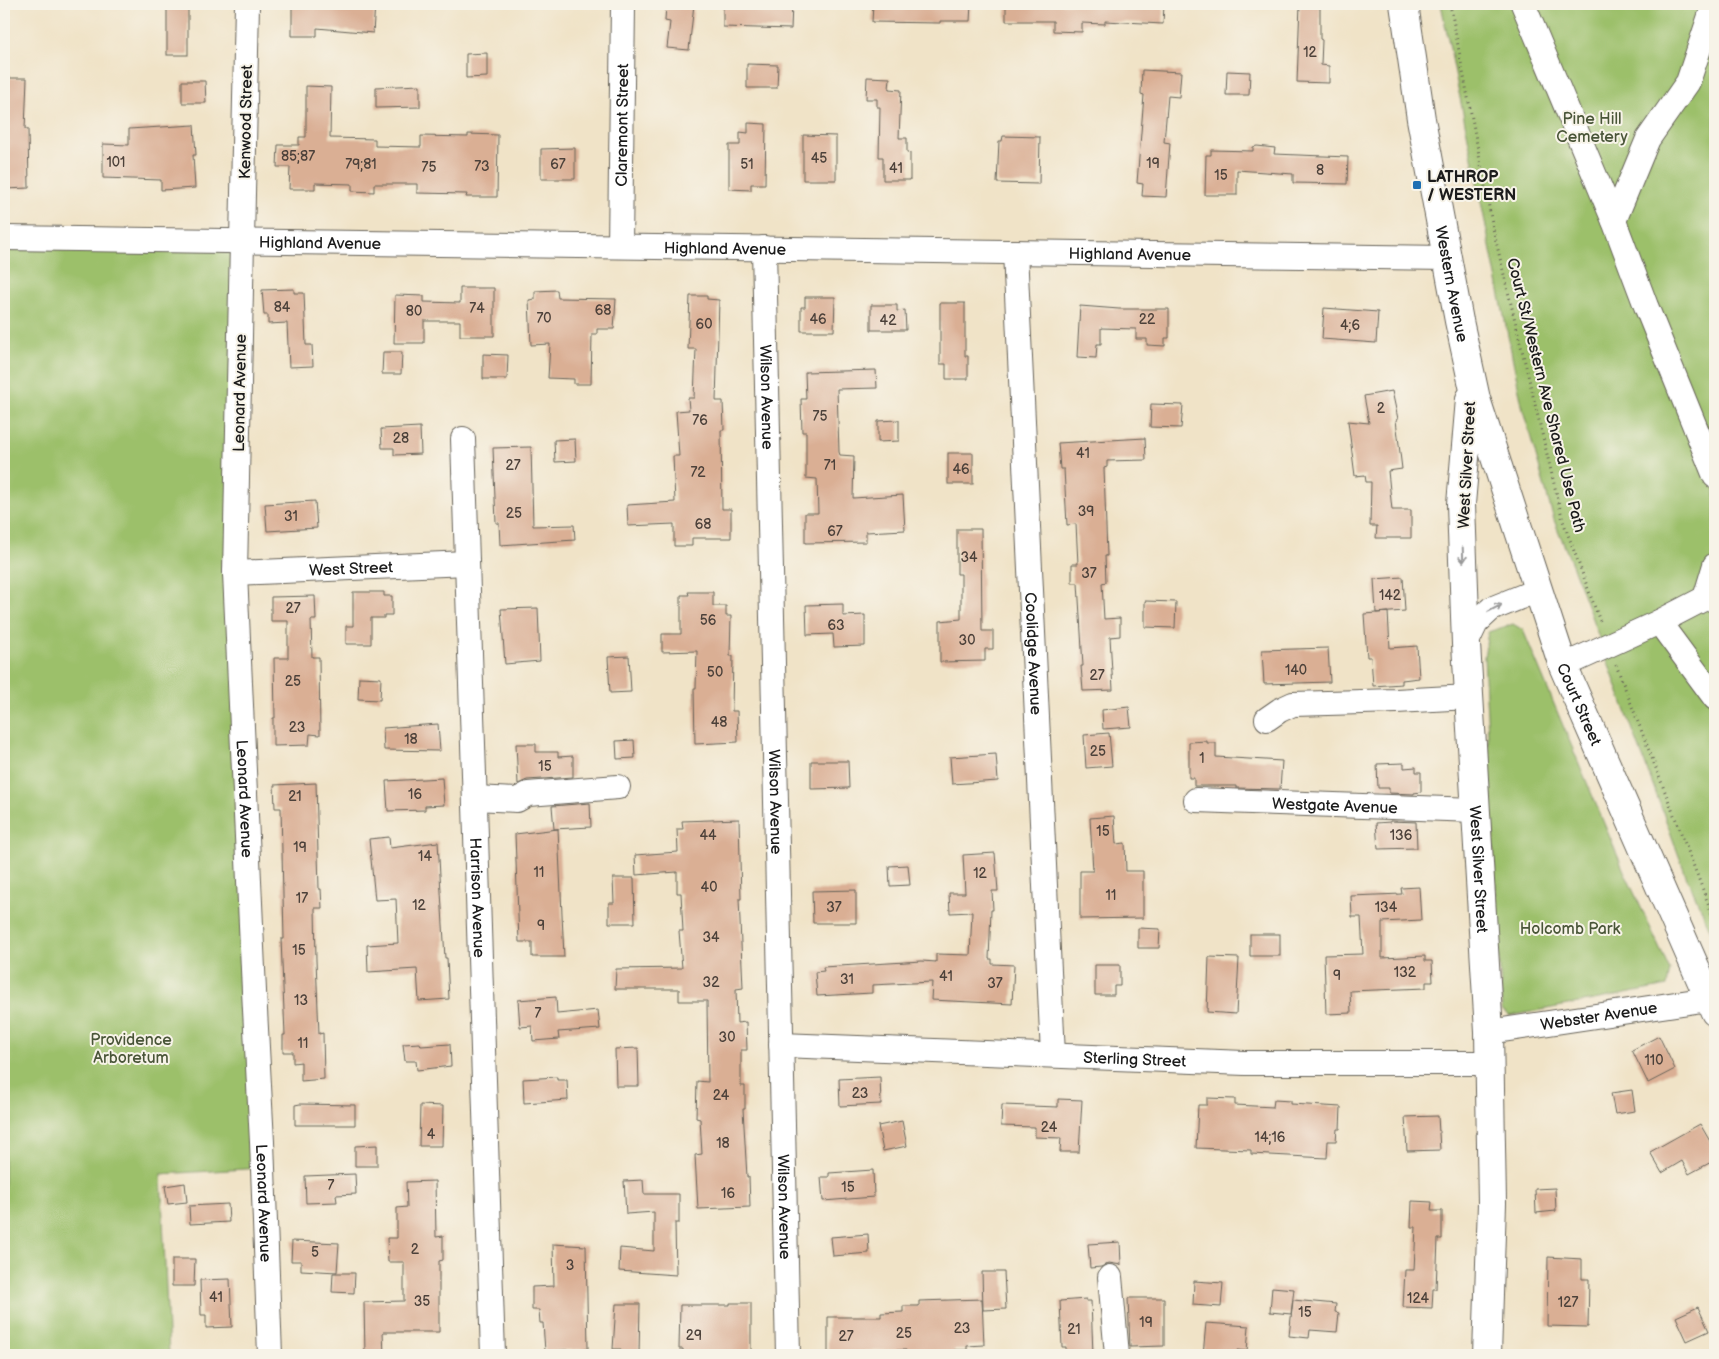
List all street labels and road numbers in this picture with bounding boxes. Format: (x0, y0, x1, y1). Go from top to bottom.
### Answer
street label: Claremont Street (613, 63, 633, 187)
street label: Kenwood Street (236, 65, 257, 179)
street label: Western Avenue (1430, 224, 1471, 345)
street label: Highland Avenue (259, 234, 382, 254)
street label: Highland Avenue (664, 239, 787, 260)
street label: Highland Avenue (1069, 245, 1192, 265)
street label: Court St/Western Ave Shared Use Path (1502, 256, 1589, 535)
street label: Leonard Avenue (230, 333, 251, 452)
street label: Wilson Avenue (755, 344, 776, 450)
street label: West Silver Street (1455, 401, 1480, 529)
street label: West Street (309, 558, 393, 581)
street label: Coolidge Avenue (1020, 592, 1045, 716)
street label: Court Street (1552, 660, 1605, 749)
street label: Leonard Avenue (232, 739, 256, 859)
street label: Wilson Avenue (764, 749, 785, 855)
street label: Westgate Avenue (1272, 795, 1399, 818)
street label: West Silver Street (1465, 805, 1491, 934)
street label: Harrison Avenue (465, 837, 488, 959)
street label: Webster Avenue (1539, 999, 1659, 1035)
street label: Sterling Street (1083, 1049, 1187, 1072)
street label: Leonard Avenue (251, 1144, 275, 1263)
street label: Wilson Avenue (773, 1154, 794, 1260)

